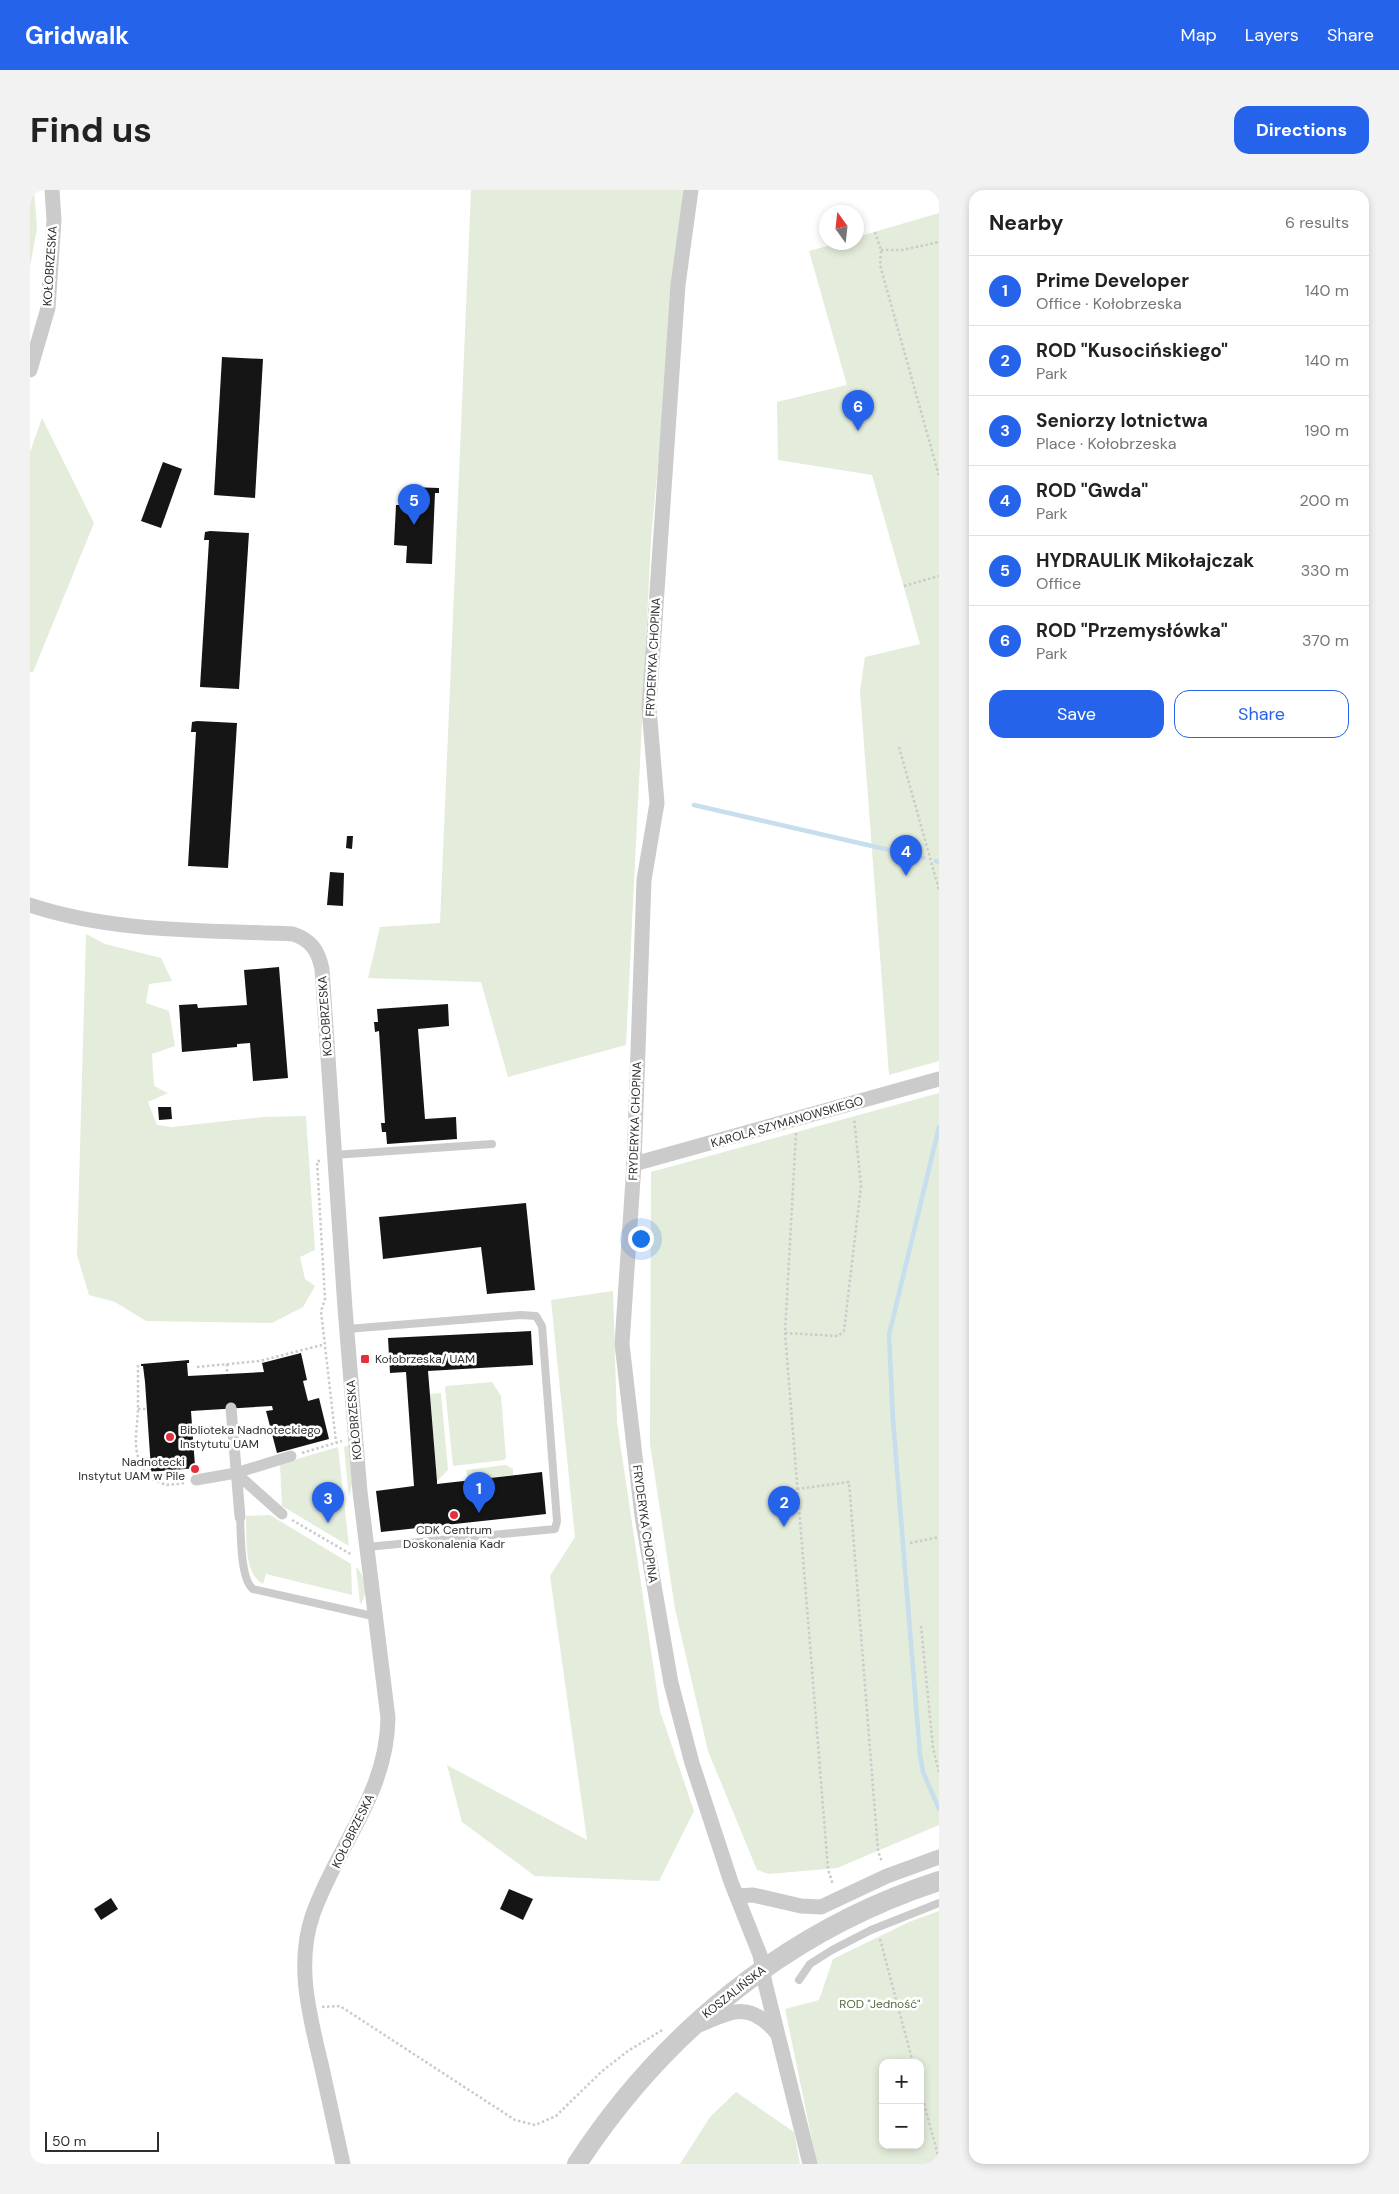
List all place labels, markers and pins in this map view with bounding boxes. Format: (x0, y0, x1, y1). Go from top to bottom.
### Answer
pin: 6 (842, 390, 874, 431)
pin: 5 (398, 484, 430, 525)
pin: 4 (890, 835, 922, 876)
place label: Kołobrzeska/ UAM (375, 1351, 475, 1367)
marker: Kołobrzeska/ UAM (359, 1353, 371, 1365)
place label: Biblioteka Nadnoteckiego Instytutu UAM (180, 1422, 321, 1452)
marker: Biblioteka Nadnoteckiego Instytutu UAM (164, 1431, 176, 1443)
place label: Nadnotecki Instytut UAM w Pile (78, 1454, 185, 1484)
marker: Nadnotecki Instytut UAM w Pile (189, 1463, 201, 1475)
pin: 1 (463, 1472, 495, 1513)
pin: 3 (312, 1482, 344, 1523)
pin: 2 (768, 1486, 800, 1527)
marker: CDK Centrum Doskonalenia Kadr (448, 1509, 460, 1521)
place label: CDK Centrum Doskonalenia Kadr (403, 1522, 505, 1552)

